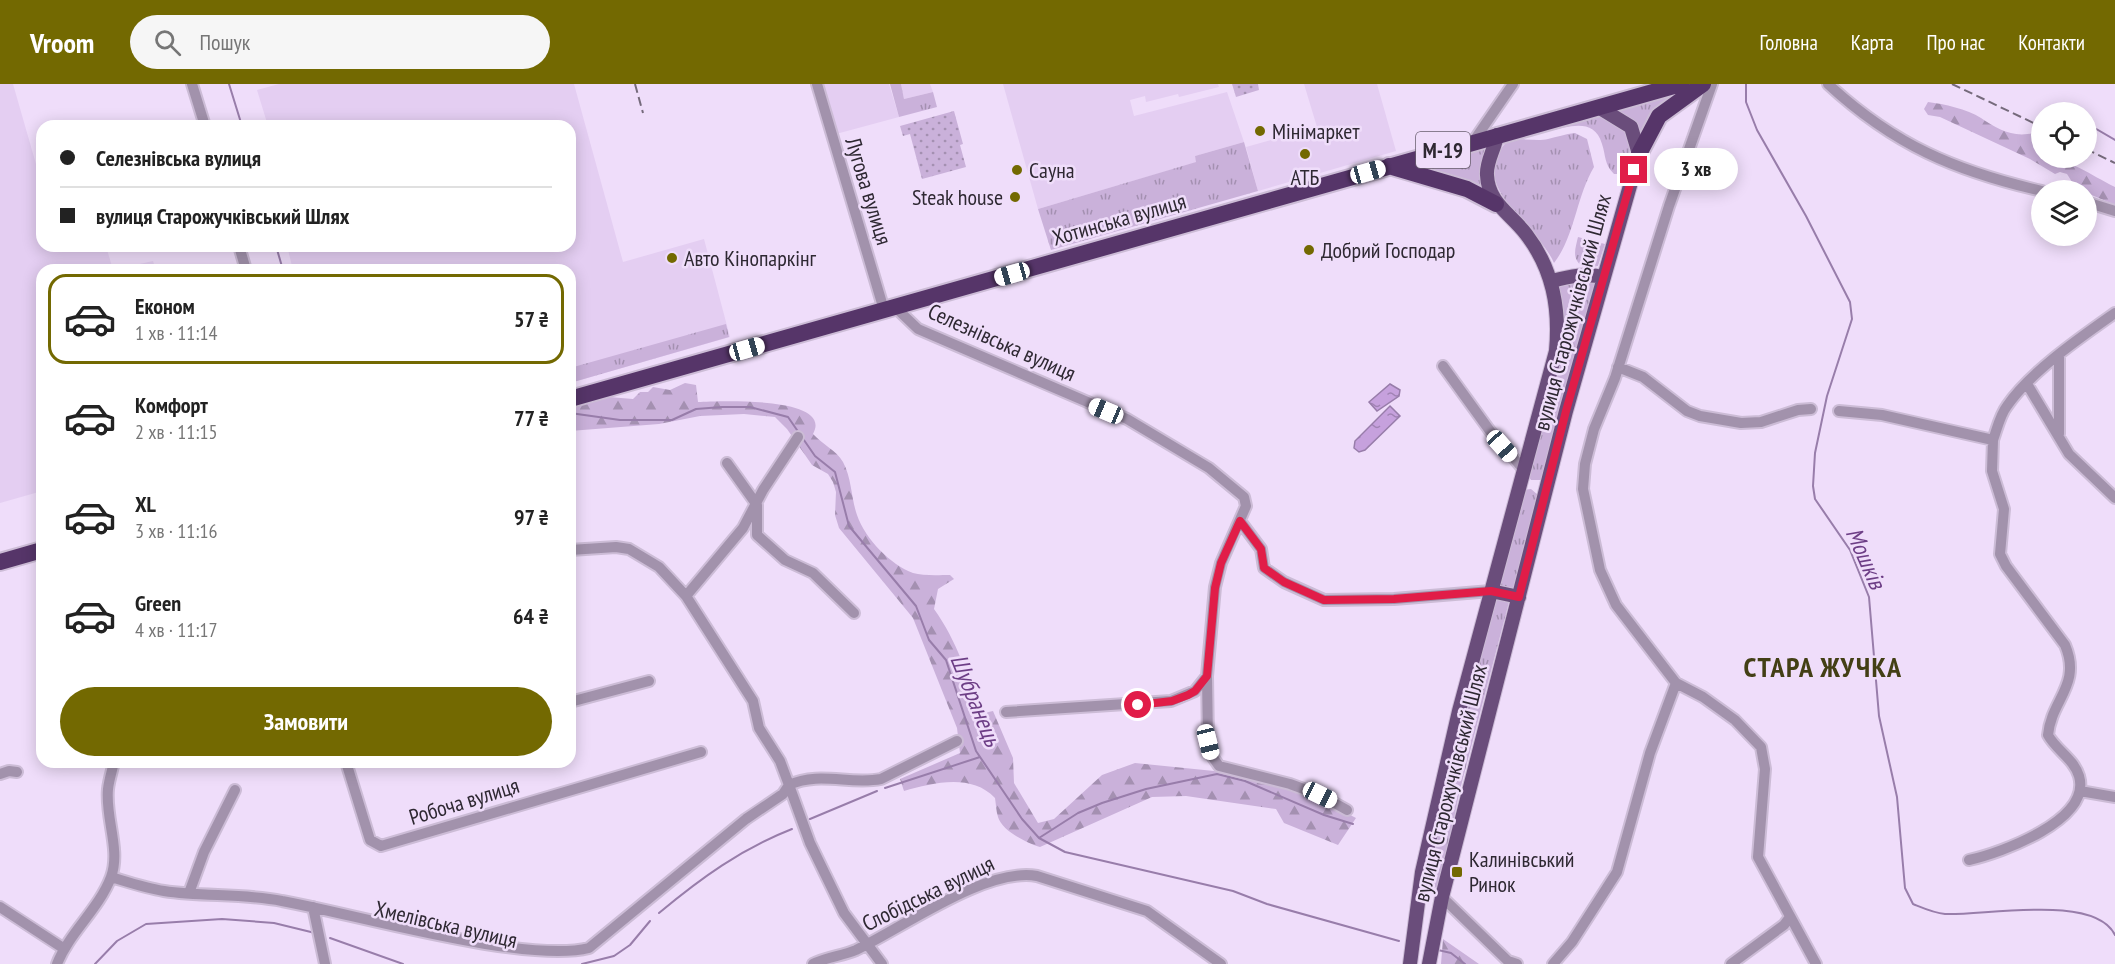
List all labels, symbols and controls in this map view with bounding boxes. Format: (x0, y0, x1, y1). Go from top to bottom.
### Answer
search box (130, 15, 550, 69)
text: Vroom (30, 24, 94, 61)
icon: search (151, 26, 184, 59)
text: Пошук (199, 28, 250, 56)
text: Головна (1760, 29, 1818, 56)
text: Карта (1851, 29, 1894, 56)
text: Про нас (1927, 29, 1985, 56)
text: Контакти (2018, 29, 2085, 56)
map controls (2031, 102, 2097, 246)
button: locate (2031, 102, 2097, 168)
place label: Мінімаркет (1272, 117, 1360, 145)
marker: Мінімаркет (1253, 124, 1267, 138)
road number: М-19 (1416, 132, 1470, 168)
street label: Лугова вулиця (839, 133, 899, 248)
text: Селезнівська вулиця (96, 144, 261, 172)
marker: АТБ (1298, 147, 1312, 161)
callout: 3 хв (1655, 149, 1739, 191)
place label: Сауна (1029, 156, 1075, 184)
route end (1620, 156, 1647, 183)
text: 3 хв (1681, 156, 1711, 182)
car (1348, 158, 1388, 186)
marker: Сауна (1010, 163, 1024, 177)
place label: АТБ (1291, 163, 1320, 191)
button: layers (2031, 180, 2097, 246)
place label: Steak house (912, 183, 1003, 211)
street label: Хотинська вулиця (1049, 187, 1189, 251)
marker: Steak house (1008, 190, 1022, 204)
street label: вулиця Старожучківський Шлях (1527, 191, 1617, 433)
text: вулиця Старожучківський Шлях (96, 202, 349, 230)
place label: Добрий Господар (1321, 236, 1455, 264)
marker: Добрий Господар (1302, 243, 1316, 257)
place label: Авто Кінопаркінг (684, 244, 817, 272)
marker: Авто Кінопаркінг (665, 251, 679, 265)
car (992, 260, 1032, 288)
icon: car (63, 292, 117, 346)
text: Економ (135, 292, 195, 320)
street label: Селезнівська вулиця (924, 297, 1080, 387)
text: 57 ₴ (514, 305, 549, 333)
text: 1 хв · 11:14 (135, 320, 217, 346)
car (727, 335, 767, 363)
icon: car (63, 391, 117, 445)
text: Комфорт (135, 391, 208, 419)
car (1086, 396, 1126, 426)
text: 77 ₴ (514, 404, 549, 432)
text: 2 хв · 11:15 (135, 419, 217, 445)
car (1483, 427, 1521, 465)
icon: car (63, 490, 117, 544)
text: XL (135, 490, 156, 518)
text: 97 ₴ (514, 503, 549, 531)
text: 3 хв · 11:16 (135, 518, 217, 544)
water label: Мошків (1839, 522, 1894, 596)
icon: car (63, 589, 117, 643)
text: Green (135, 589, 181, 617)
text: 64 ₴ (513, 602, 549, 630)
text: 4 хв · 11:17 (135, 617, 217, 643)
district label: СТАРА ЖУЧКА (1743, 648, 1903, 685)
water label: Шубранець (944, 650, 1009, 751)
street label: вулиця Старожучківський Шлях (1407, 661, 1493, 905)
button: Замовити (60, 687, 552, 756)
route start (1124, 691, 1151, 718)
car (1195, 722, 1221, 762)
street label: Робоча вулиця (406, 771, 522, 831)
car (1300, 779, 1340, 811)
place label: Калинівський Ринок (1469, 845, 1574, 898)
street label: Слобідська вулиця (857, 849, 999, 937)
marker: Калинівський Ринок (1450, 865, 1464, 879)
street label: Хмелівська вулиця (372, 894, 520, 954)

